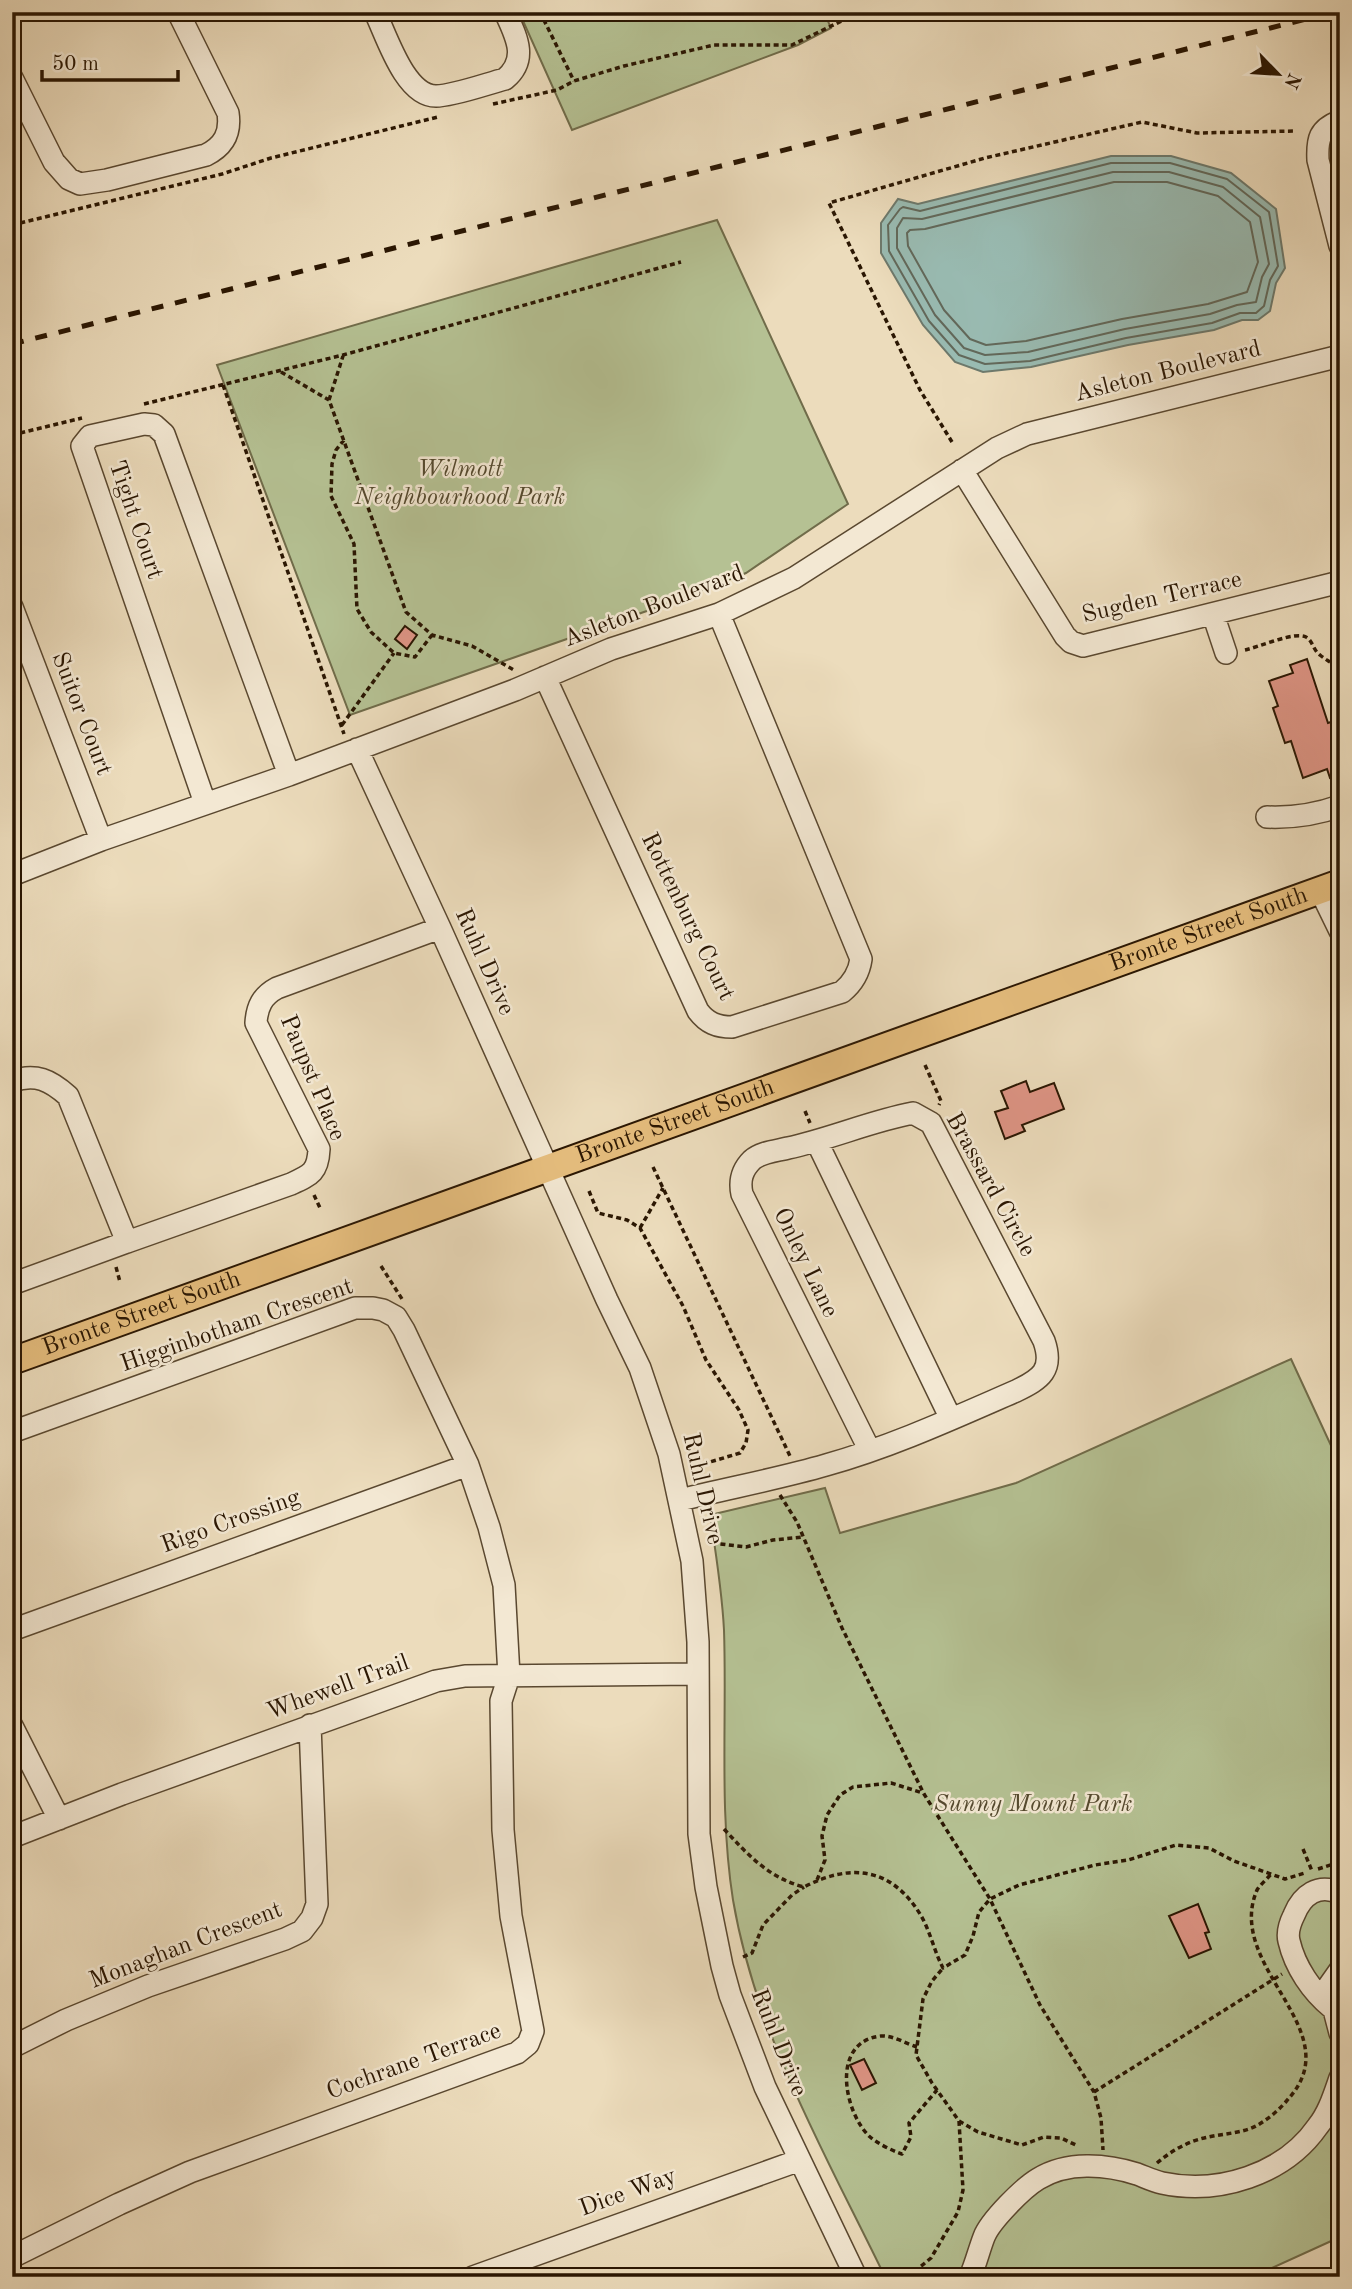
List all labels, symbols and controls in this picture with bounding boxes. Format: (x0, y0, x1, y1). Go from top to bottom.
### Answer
scale bar (42, 38, 178, 82)
north arrow (1244, 38, 1314, 108)
text: 50 m (52, 54, 99, 75)
text: N (1279, 70, 1303, 91)
street label: Asleton Boulevard (1072, 337, 1264, 407)
street label: Tight Court (104, 458, 166, 582)
park label: Wilmott Neighbourhood Park (354, 458, 565, 510)
street label: Asleton Boulevard (560, 562, 748, 652)
street label: Sugden Terrace (1080, 568, 1244, 628)
street label: Suitor Court (46, 649, 116, 779)
street label: Rottenburg Court (636, 829, 738, 1005)
street label: Bronte Street South (1106, 884, 1311, 977)
street label: Ruhl Drive (450, 905, 518, 1019)
street label: Paupst Place (275, 1012, 349, 1144)
street label: Bronte Street South (573, 1076, 778, 1169)
street label: Brassard Circle (941, 1109, 1039, 1261)
street label: Onley Lane (768, 1204, 842, 1322)
street label: Bronte Street South (39, 1268, 244, 1361)
street label: Higginbotham Crescent (118, 1275, 356, 1377)
street label: Ruhl Drive (677, 1431, 727, 1547)
street label: Rigo Crossing (158, 1486, 304, 1558)
street label: Whewell Trail (264, 1651, 412, 1725)
park label: Sunny Mount Park (933, 1793, 1133, 1817)
street label: Monaghan Crescent (86, 1898, 286, 1994)
street label: Ruhl Drive (746, 1986, 810, 2100)
street label: Cochrane Terrace (324, 2019, 504, 2105)
street label: Dice Way (576, 2164, 680, 2222)

